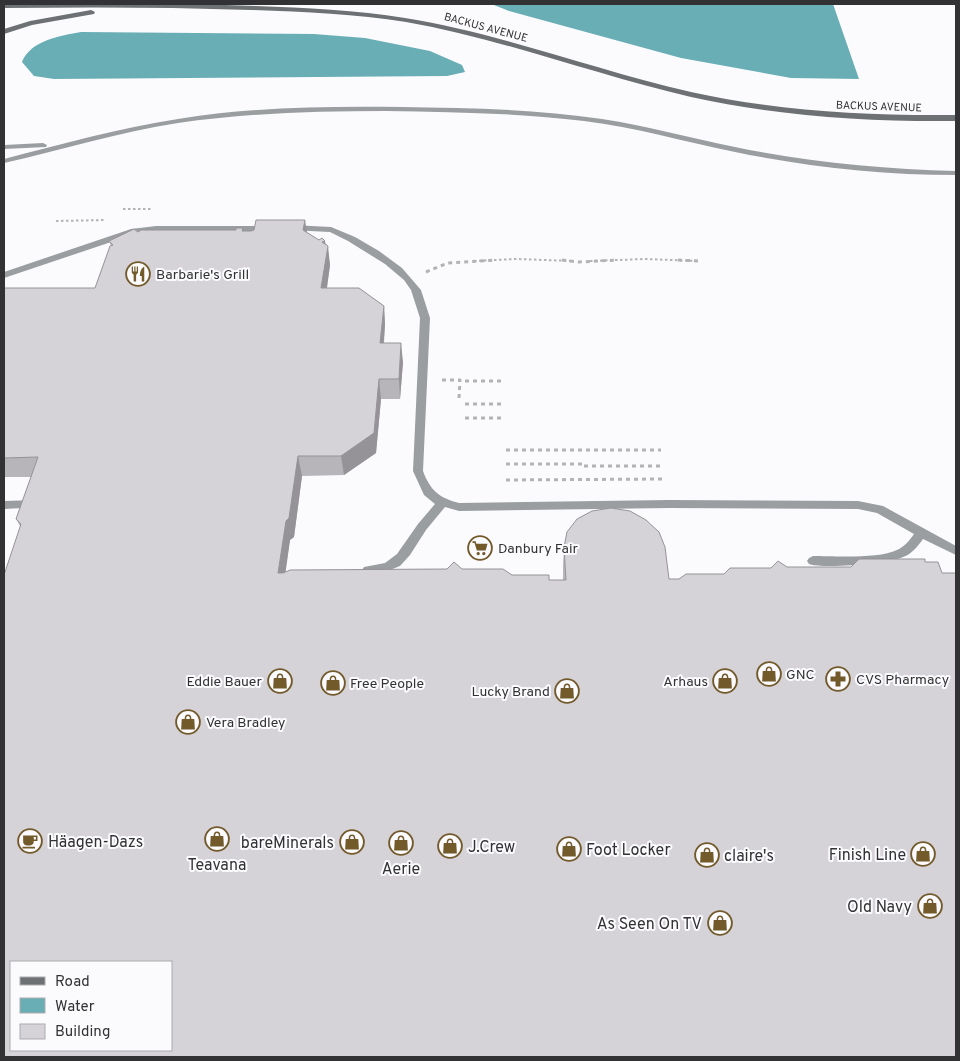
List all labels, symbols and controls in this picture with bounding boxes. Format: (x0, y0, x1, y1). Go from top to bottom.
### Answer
street label: BACKUS AVENUE (442, 10, 529, 46)
street label: BACKUS AVENUE (836, 99, 922, 115)
restaurant icon: Barbarie's Grill (125, 261, 151, 287)
place label: Barbarie's Grill (156, 267, 249, 284)
supermarket icon: Danbury Fair (467, 535, 493, 561)
place label: Danbury Fair (498, 541, 579, 558)
shop icon: GNC (756, 661, 782, 687)
pharmacy icon: CVS Pharmacy (825, 666, 851, 692)
place label: GNC (786, 667, 815, 684)
shop icon: Eddie Bauer (267, 668, 293, 694)
shop icon: Arhaus (712, 668, 738, 694)
shop icon: Free People (320, 670, 346, 696)
place label: CVS Pharmacy (856, 672, 949, 689)
place label: Eddie Bauer (186, 674, 263, 691)
place label: Arhaus (663, 674, 708, 691)
place label: Free People (350, 676, 424, 693)
shop icon: Lucky Brand (554, 678, 580, 704)
place label: Lucky Brand (472, 684, 550, 701)
shop icon: Vera Bradley (175, 709, 201, 735)
place label: Vera Bradley (206, 715, 285, 732)
shop icon: Teavana (204, 826, 230, 852)
cafe icon: Häagen-Dazs (17, 828, 43, 854)
shop icon: bareMinerals (339, 829, 365, 855)
shop icon: Aerie (388, 830, 414, 856)
place label: Häagen-Dazs (48, 833, 143, 853)
shop icon: J.Crew (437, 833, 463, 859)
place label: bareMinerals (241, 834, 334, 854)
shop icon: Foot Locker (556, 836, 582, 862)
place label: J.Crew (468, 838, 515, 858)
place label: Foot Locker (586, 841, 671, 861)
shop icon: Finish Line (910, 841, 936, 867)
shop icon: claire's (694, 842, 720, 868)
place label: Finish Line (829, 846, 906, 866)
place label: claire's (724, 847, 774, 867)
place label: Teavana (188, 856, 246, 876)
place label: Aerie (382, 860, 420, 880)
shop icon: Old Navy (917, 893, 943, 919)
place label: Old Navy (847, 898, 912, 918)
shop icon: As Seen On TV (707, 910, 733, 936)
place label: As Seen On TV (597, 915, 702, 935)
legend (10, 961, 172, 1051)
text: Road (55, 973, 90, 992)
text: Water (55, 998, 95, 1017)
text: Building (55, 1023, 110, 1042)

